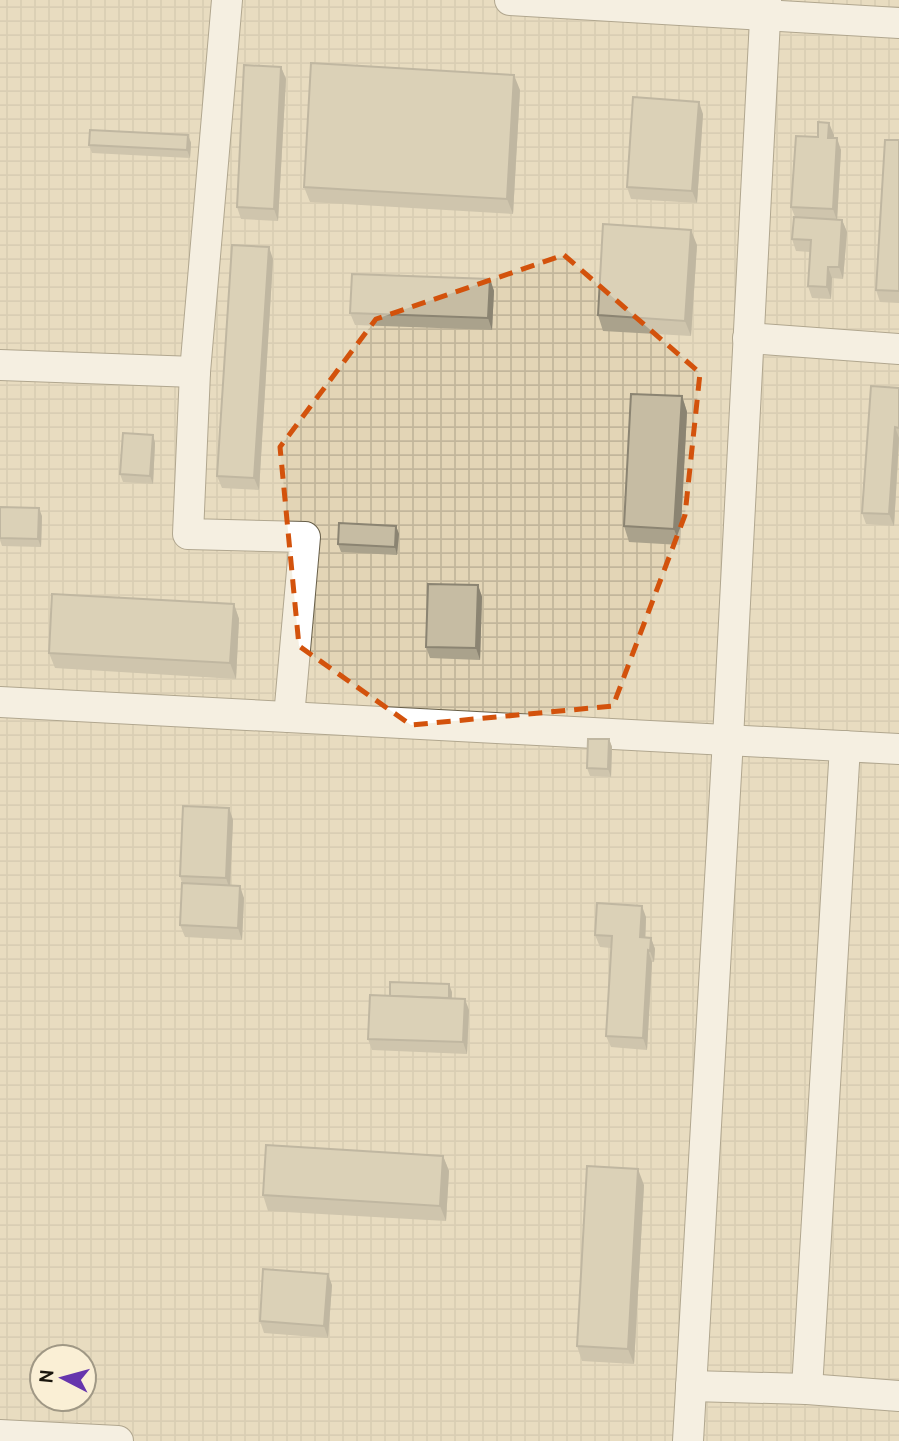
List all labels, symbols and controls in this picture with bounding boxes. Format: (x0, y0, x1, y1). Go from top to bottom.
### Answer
north arrow (28, 1343, 98, 1413)
text: N (34, 1368, 59, 1384)

